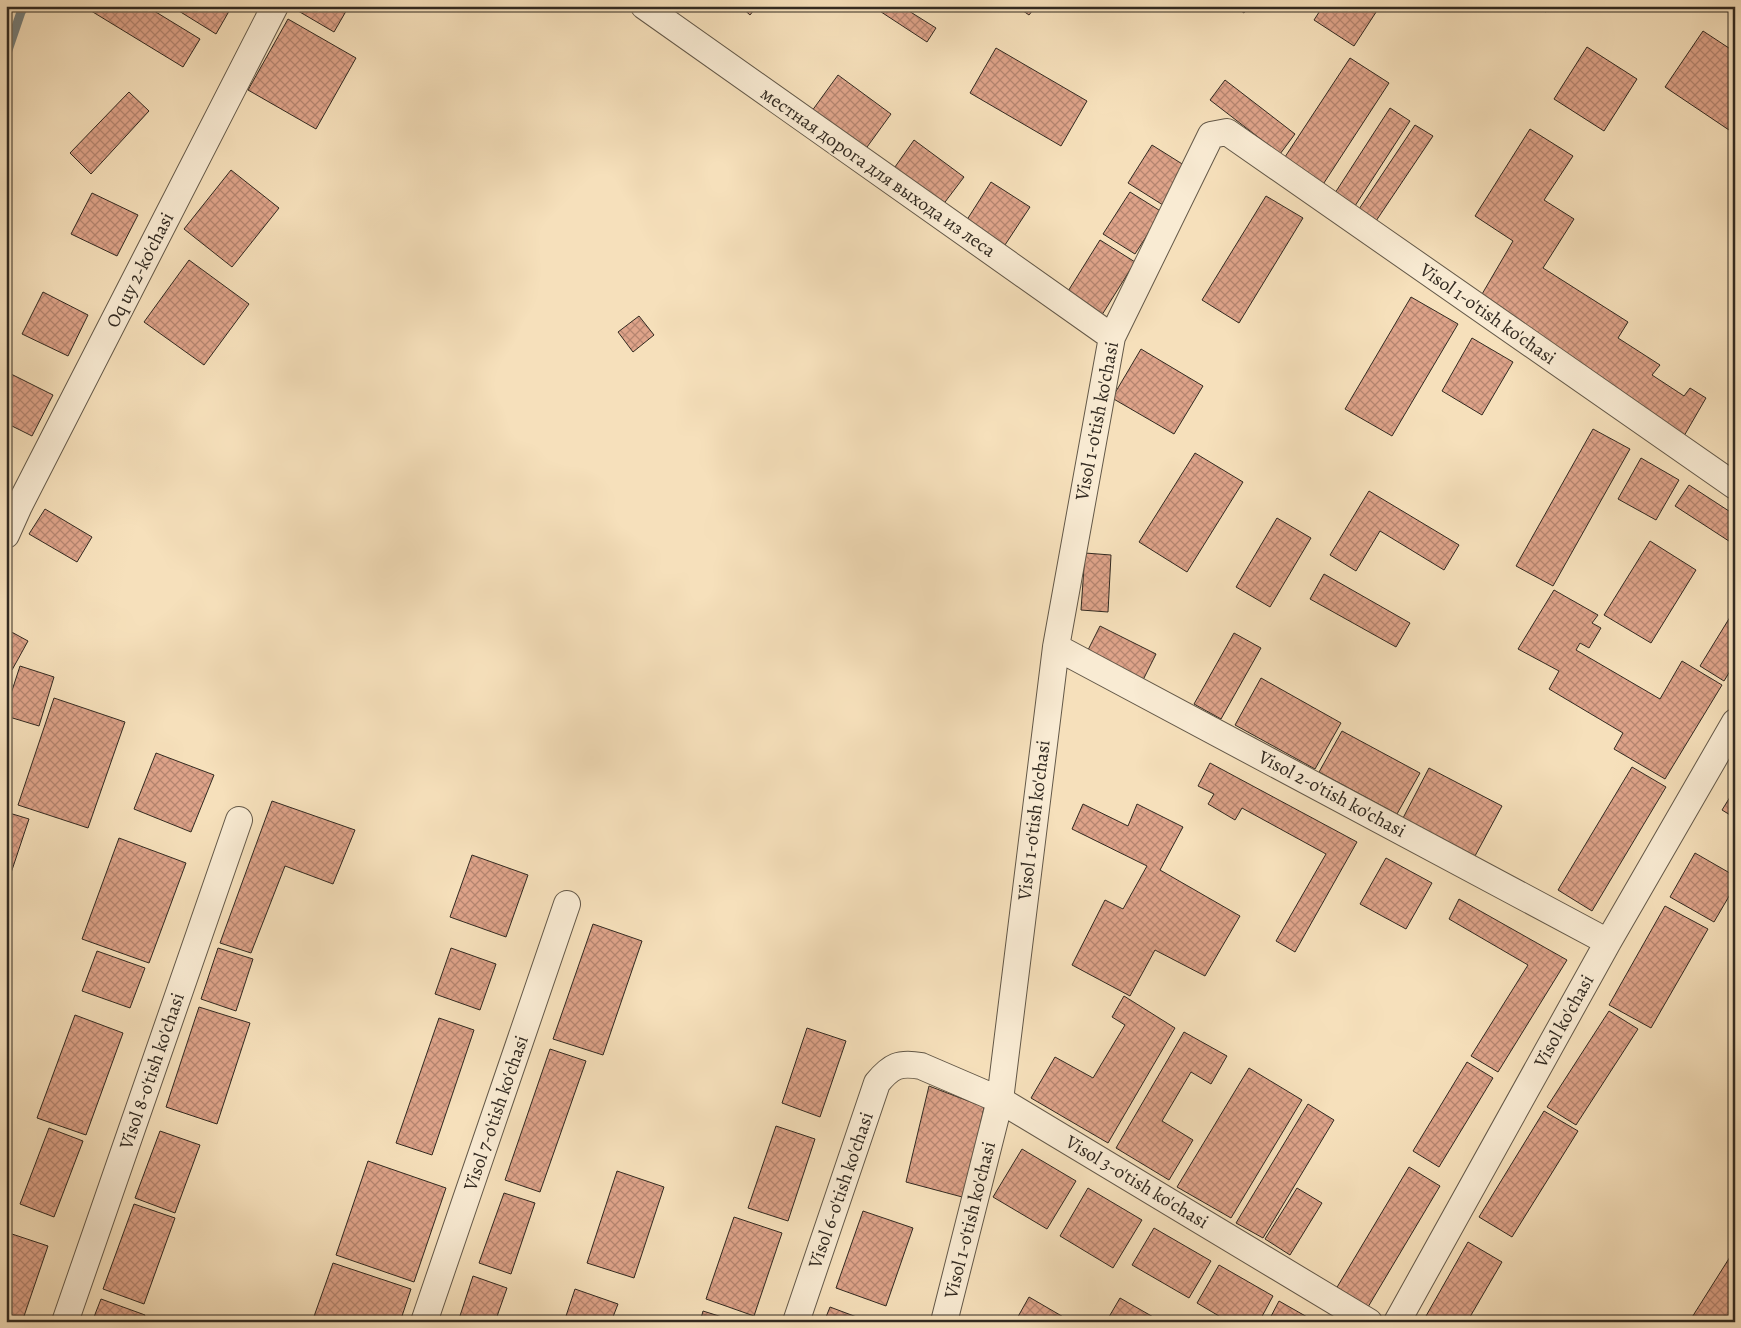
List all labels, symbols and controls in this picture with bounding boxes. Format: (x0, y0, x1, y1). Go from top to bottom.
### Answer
street label: местная дорога для выхода из леса (755, 81, 1001, 264)
street label: Oq uy 2-ko'chasi (100, 208, 180, 332)
street label: Visol 1-o'tish ko'chasi (1414, 257, 1561, 371)
street label: Visol 1-o'tish ko'chasi (1069, 339, 1125, 503)
street label: Visol 1-o'tish ko'chasi (1011, 739, 1057, 902)
street label: Visol 2-o'tish ko'chasi (1253, 744, 1410, 844)
street label: Visol ko'chasi (1527, 970, 1600, 1073)
street label: Visol 8-o'tish ko'chasi (113, 989, 191, 1154)
street label: Visol 7-o'tish ko'chasi (457, 1032, 535, 1195)
street label: Visol 6-o'tish ko'chasi (802, 1109, 880, 1272)
street label: Visol 3-o'tish ko'chasi (1060, 1129, 1213, 1235)
street label: Visol 1-o'tish ko'chasi (938, 1139, 1002, 1302)

